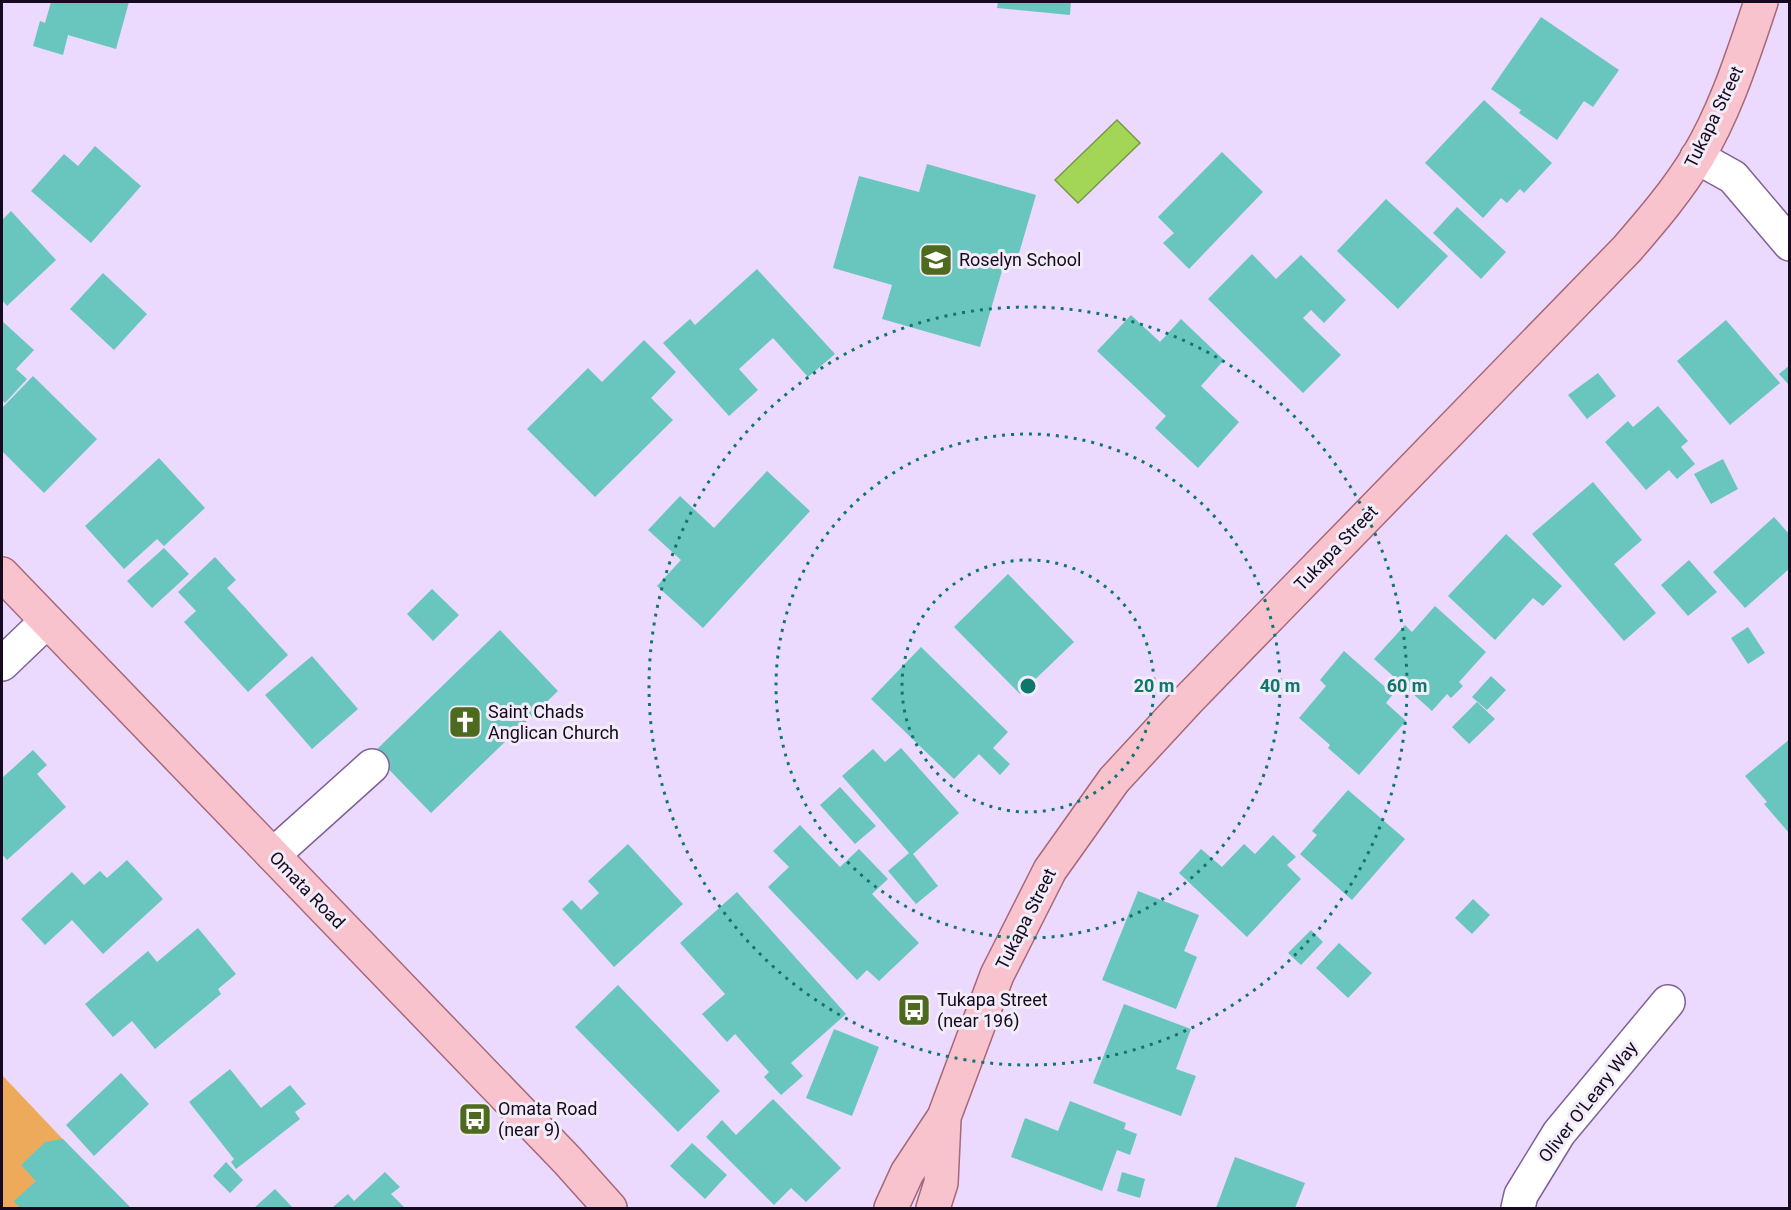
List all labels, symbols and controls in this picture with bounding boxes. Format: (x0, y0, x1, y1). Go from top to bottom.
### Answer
street label: Tukapa Street (1680, 62, 1747, 171)
school or university icon: Roselyn School (918, 242, 954, 278)
place label: Roselyn School (959, 249, 1081, 270)
street label: Tukapa Street (1290, 501, 1382, 595)
text: 20 m (1134, 675, 1174, 696)
text: 40 m (1260, 675, 1300, 696)
text: 60 m (1387, 675, 1427, 696)
centre of rings (1018, 676, 1038, 696)
place label: Saint Chads Anglican Church (488, 701, 619, 743)
church icon: Saint Chads Anglican Church (447, 704, 483, 740)
street label: Omata Road (265, 847, 349, 933)
street label: Tukapa Street (991, 865, 1060, 973)
place label: Tukapa Street (near 196) (937, 989, 1048, 1032)
bus stop icon: Tukapa Street (near 196) (896, 992, 932, 1028)
street label: Oliver O'Leary Way (1534, 1037, 1642, 1166)
place label: Omata Road (near 9) (498, 1098, 597, 1141)
bus stop icon: Omata Road (near 9) (457, 1101, 493, 1137)

